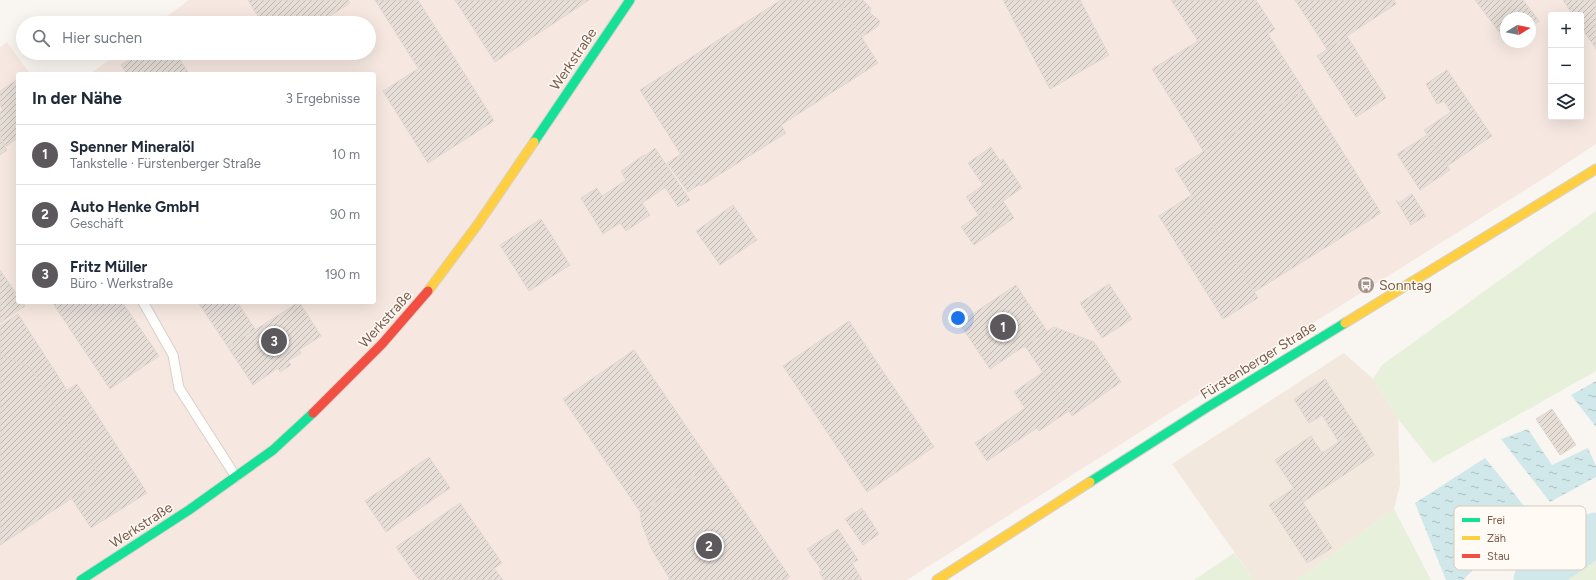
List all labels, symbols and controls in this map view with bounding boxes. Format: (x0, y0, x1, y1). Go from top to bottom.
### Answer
north arrow (1500, 12, 1536, 48)
map controls (1548, 12, 1584, 120)
button: + (1548, 12, 1584, 48)
search box (16, 16, 376, 60)
street label: Werkstraße (546, 25, 601, 94)
icon: search (30, 27, 52, 49)
text: Hier suchen (62, 29, 142, 47)
button: − (1548, 48, 1584, 84)
button: layers (1548, 84, 1584, 120)
text: In der Nähe (32, 88, 122, 108)
text: 3 Ergebnisse (286, 91, 360, 106)
text: Spenner Mineralöl (70, 138, 194, 156)
text: 1 (42, 147, 48, 162)
text: 10 m (332, 147, 360, 162)
text: Tankstelle · Fürstenberger Straße (70, 156, 261, 171)
text: Auto Henke GmbH (70, 198, 199, 216)
text: 2 (41, 207, 49, 222)
text: 90 m (330, 207, 360, 222)
text: Geschäft (70, 216, 124, 231)
text: Fritz Müller (70, 258, 147, 276)
text: 3 (41, 267, 49, 282)
text: 190 m (325, 267, 360, 282)
bus stop icon: Sonntag (1356, 275, 1376, 295)
text: Büro · Werkstraße (70, 276, 173, 291)
place label: Sonntag (1379, 277, 1432, 294)
street label: Werkstraße (355, 287, 416, 352)
your location (948, 308, 968, 328)
pin: 1 (990, 312, 1016, 342)
street label: Fürstenberger Straße (1197, 318, 1320, 403)
pin: 3 (261, 326, 287, 356)
street label: Werkstraße (107, 499, 176, 552)
legend (1454, 506, 1586, 570)
text: Frei (1487, 514, 1505, 527)
pin: 2 (696, 531, 722, 561)
text: Zäh (1487, 532, 1506, 545)
text: Stau (1487, 550, 1510, 563)

